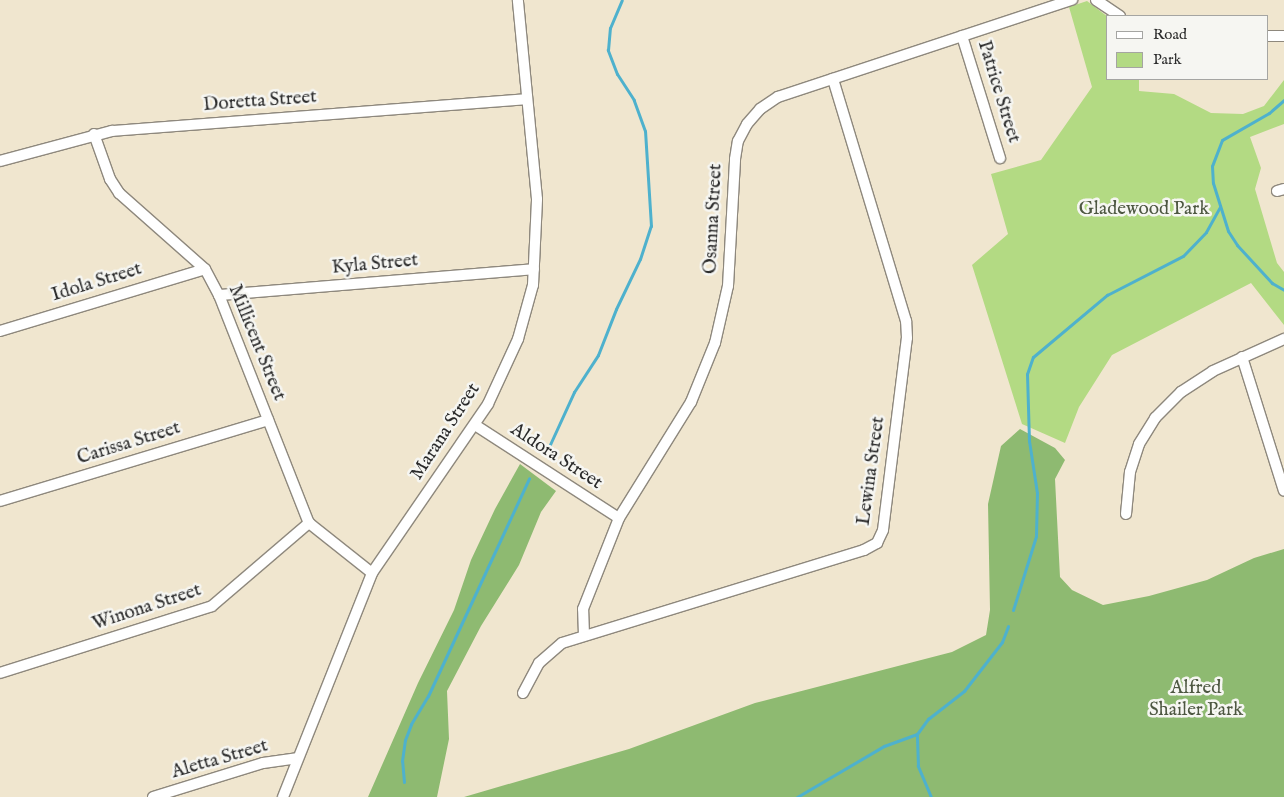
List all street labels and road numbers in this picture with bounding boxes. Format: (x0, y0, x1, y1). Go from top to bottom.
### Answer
street label: Patrice Street (972, 38, 1024, 146)
street label: Doretta Street (202, 87, 318, 117)
street label: Osanna Street (700, 163, 728, 275)
street label: Kyla Street (331, 250, 419, 280)
street label: Idola Street (49, 258, 145, 308)
street label: Millicent Street (222, 282, 290, 404)
street label: Marana Street (406, 379, 486, 485)
street label: Lewina Street (853, 415, 891, 527)
street label: Carissa Street (75, 417, 183, 471)
street label: Aldora Street (506, 419, 606, 495)
street label: Winona Street (90, 580, 204, 636)
street label: Aletta Street (169, 735, 271, 785)

